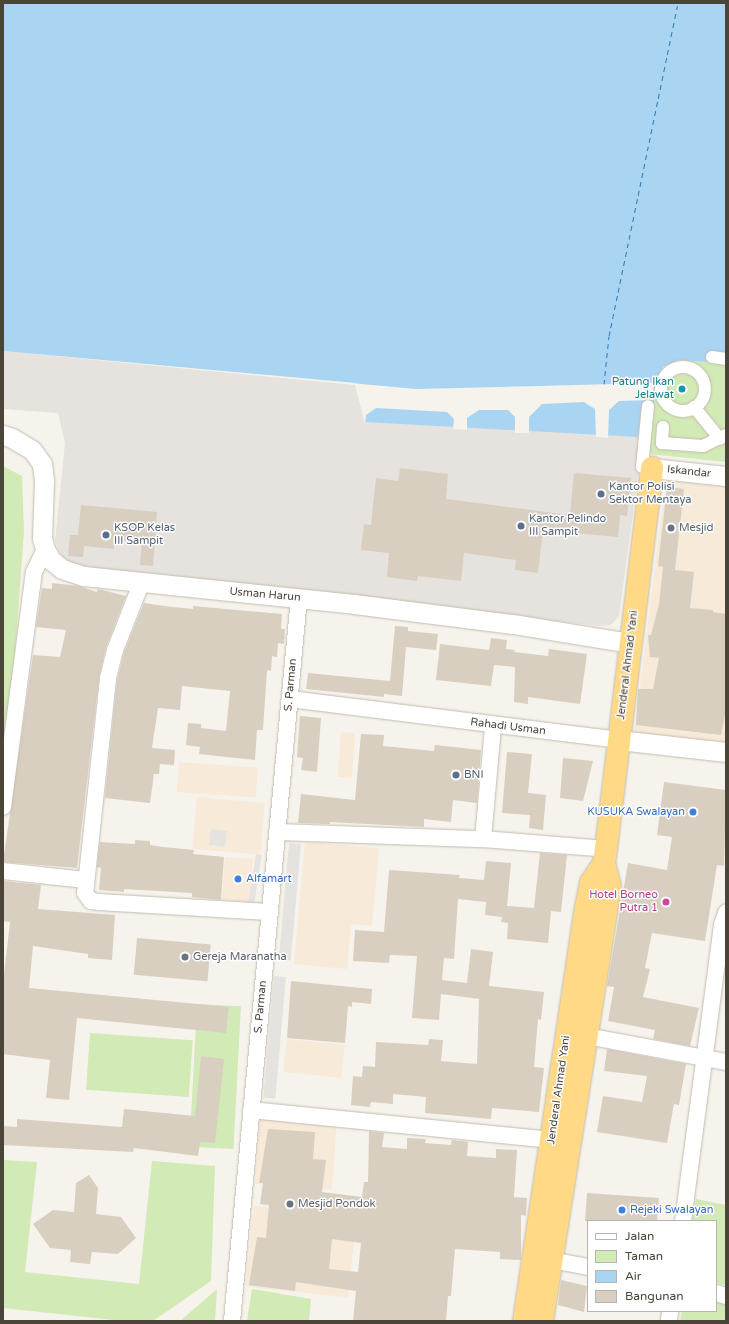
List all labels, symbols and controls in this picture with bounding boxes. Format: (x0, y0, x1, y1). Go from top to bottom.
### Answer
place label: Patung Ikan Jelawat (612, 376, 674, 402)
marker: Patung Ikan Jelawat (677, 384, 687, 394)
street label: Iskandar (666, 463, 712, 481)
place label: Kantor Polisi Sektor Mentaya (609, 481, 691, 507)
marker: Kantor Polisi Sektor Mentaya (596, 489, 606, 499)
place label: Kantor Pelindo III Sampit (529, 513, 606, 539)
marker: Kantor Pelindo III Sampit (516, 521, 526, 531)
place label: Mesjid (679, 521, 713, 535)
place label: KSOP Kelas III Sampit (114, 522, 175, 548)
marker: Mesjid (666, 523, 676, 533)
marker: KSOP Kelas III Sampit (101, 530, 111, 540)
street label: Usman Harun (229, 585, 301, 605)
street label: Jenderal Ahmad Yani (615, 610, 641, 720)
street label: S. Parman (282, 658, 300, 712)
street label: Rahadi Usman (470, 716, 546, 738)
place label: BNI (464, 768, 484, 782)
marker: BNI (451, 770, 461, 780)
place label: KUSUKA Swalayan (587, 805, 685, 819)
marker: KUSUKA Swalayan (688, 807, 698, 817)
place label: Alfamart (246, 872, 292, 886)
marker: Alfamart (233, 874, 243, 884)
place label: Hotel Borneo Putra 1 (589, 889, 658, 915)
marker: Hotel Borneo Putra 1 (661, 897, 671, 907)
place label: Gereja Maranatha (193, 950, 287, 964)
marker: Gereja Maranatha (180, 952, 190, 962)
street label: S. Parman (252, 980, 270, 1034)
street label: Jenderal Ahmad Yani (545, 1035, 573, 1145)
place label: Mesjid Pondok (298, 1197, 376, 1211)
marker: Mesjid Pondok (285, 1199, 295, 1209)
place label: Rejeki Swalayan (630, 1203, 713, 1217)
marker: Rejeki Swalayan (617, 1205, 627, 1215)
legend (587, 1220, 717, 1312)
text: Jalan (625, 1229, 654, 1243)
text: Taman (625, 1249, 663, 1263)
text: Air (625, 1269, 641, 1283)
text: Bangunan (625, 1289, 684, 1303)

